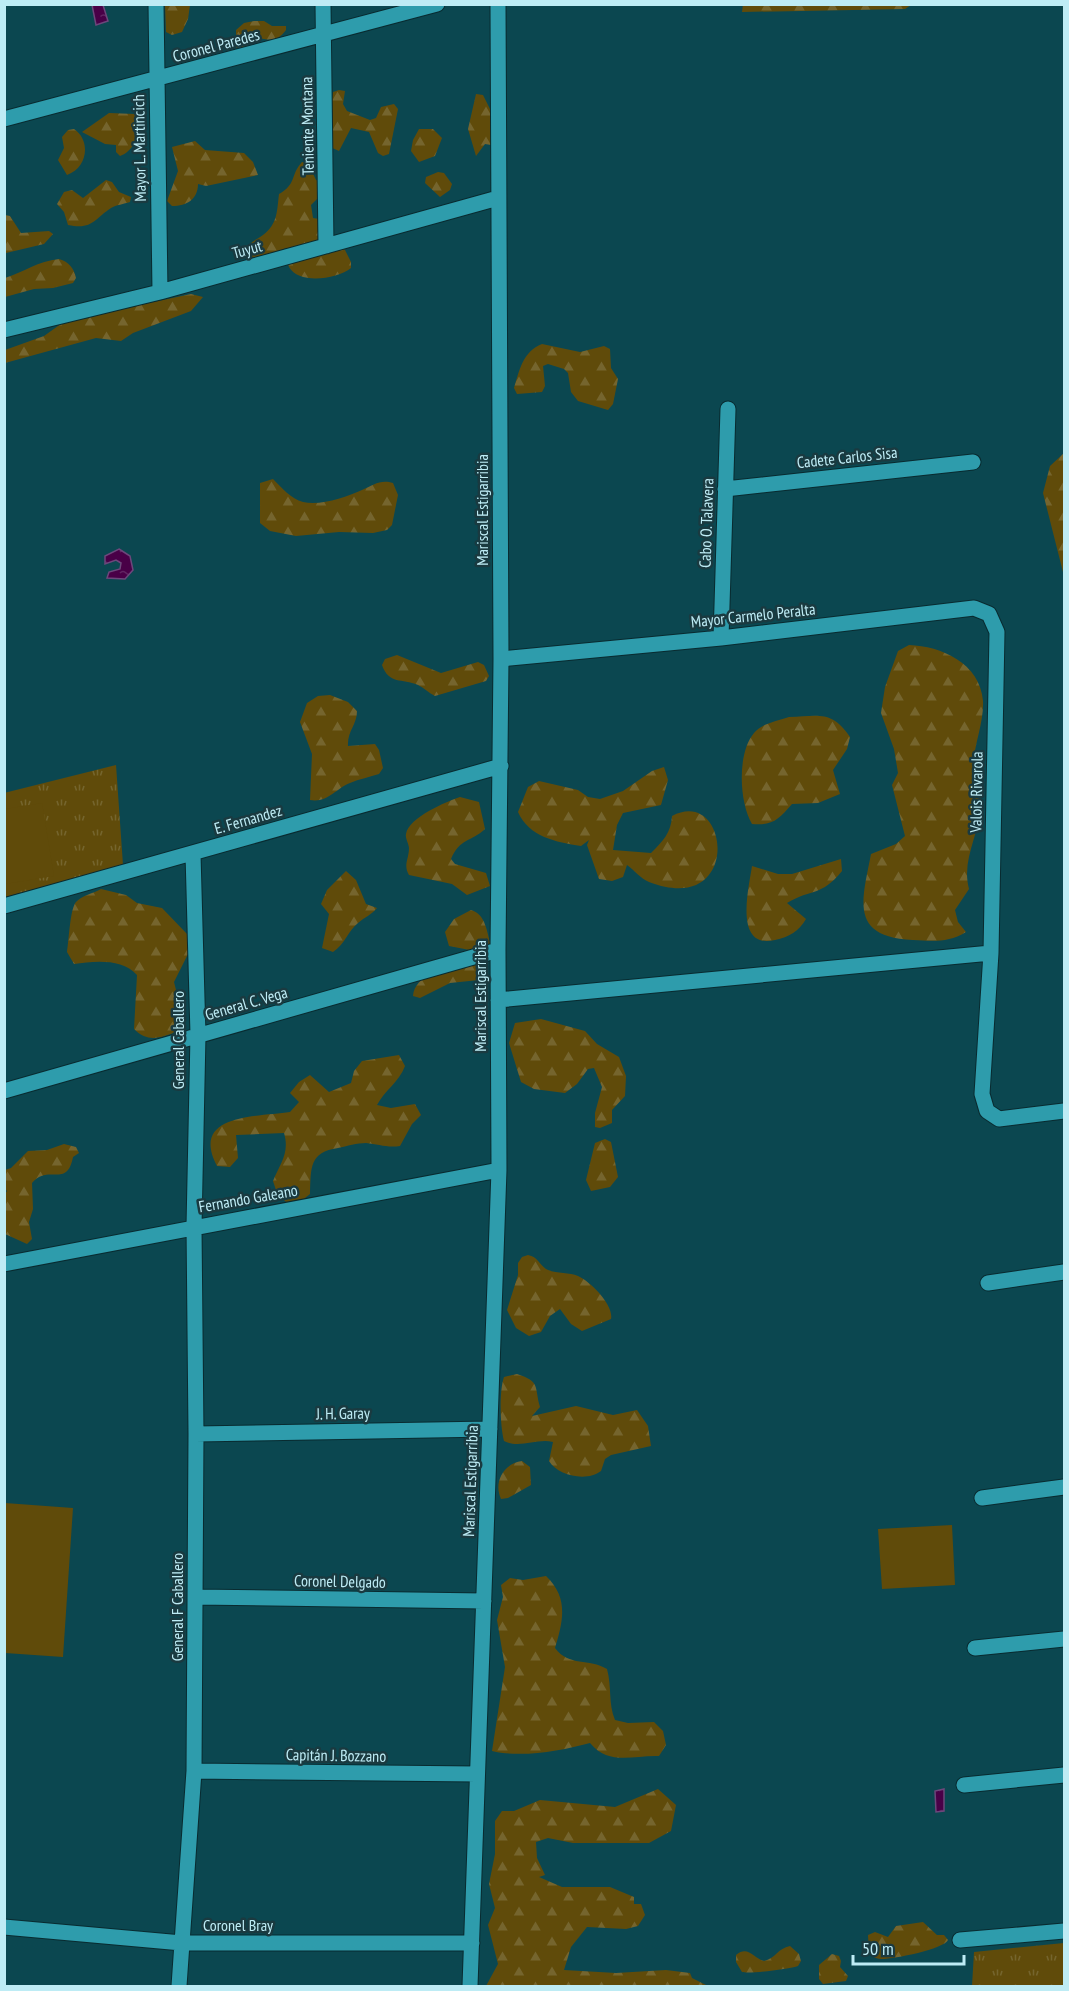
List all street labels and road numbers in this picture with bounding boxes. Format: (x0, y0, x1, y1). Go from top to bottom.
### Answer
street label: Coronel Paredes (170, 24, 262, 66)
street label: Teniente Montana (296, 76, 318, 176)
street label: Mayor L. Martincich (128, 94, 150, 202)
street label: Tuyut (230, 235, 265, 263)
street label: Cadete Carlos Sisa (796, 442, 898, 472)
street label: Mariscal Estigarribia (472, 454, 492, 566)
street label: Cabo O. Talavera (694, 478, 718, 568)
street label: Mayor Carmelo Peralta (690, 599, 816, 631)
street label: Valois Rivarola (965, 751, 987, 834)
street label: E. Fernandez (212, 800, 284, 838)
street label: Mariscal Estigarribia (470, 940, 490, 1052)
street label: General C. Vega (203, 982, 289, 1024)
street label: General Caballero (168, 991, 188, 1089)
street label: Fernando Galeano (197, 1179, 299, 1217)
street label: J. H. Garay (315, 1403, 370, 1423)
street label: Mariscal Estigarribia (458, 1425, 482, 1537)
street label: General F Caballero (167, 1553, 187, 1661)
street label: Coronel Delgado (294, 1570, 386, 1592)
street label: Capitán J. Bozzano (286, 1744, 386, 1766)
street label: Coronel Bray (203, 1915, 273, 1935)

